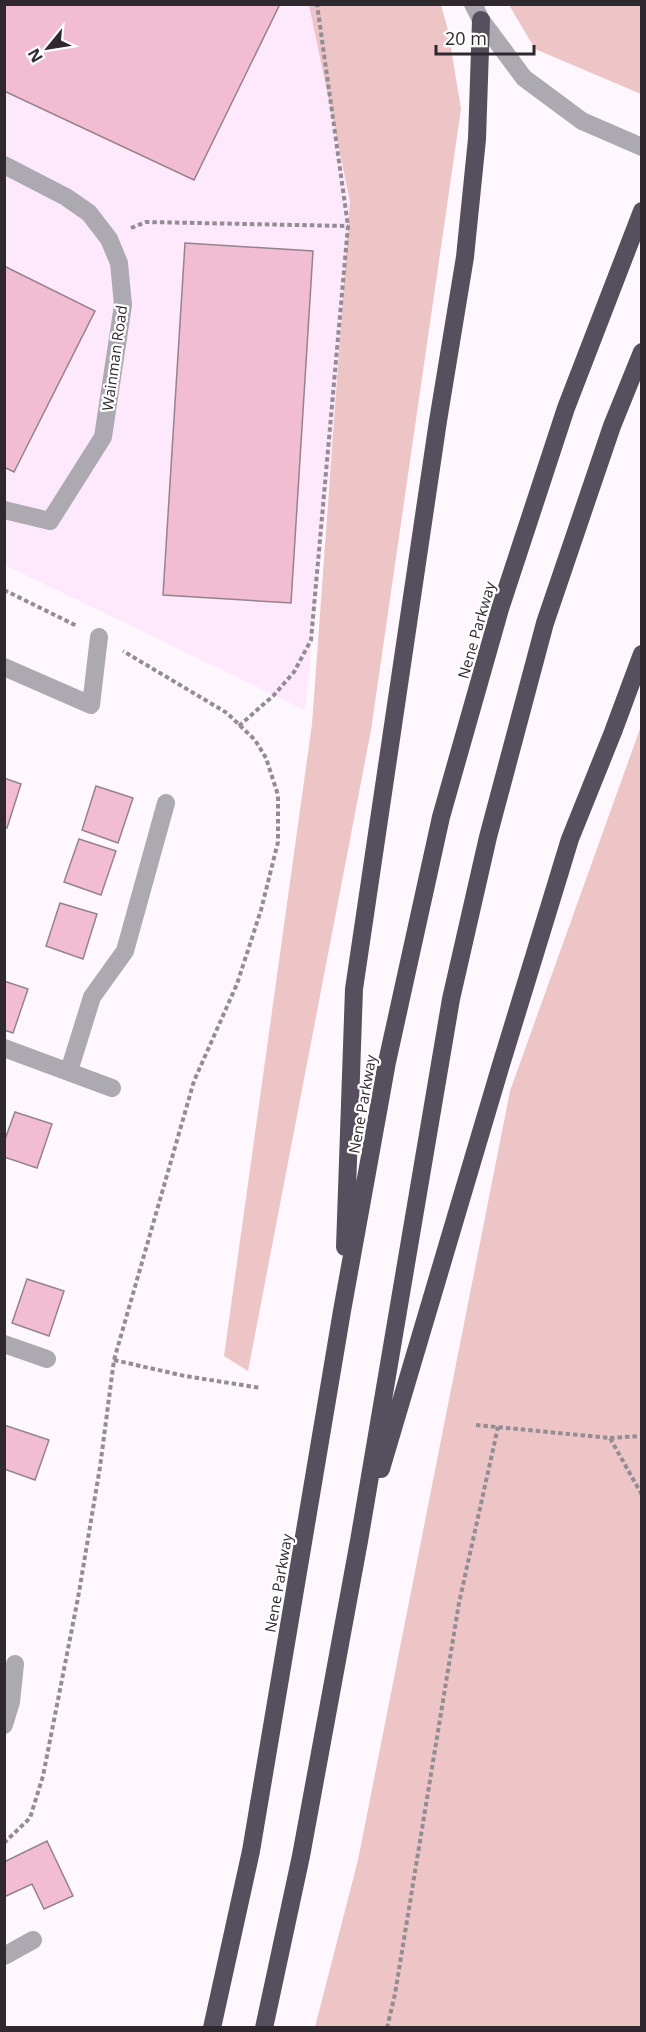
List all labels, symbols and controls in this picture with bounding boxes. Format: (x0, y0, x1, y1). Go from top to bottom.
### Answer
north arrow (18, 18, 78, 78)
scale bar (436, 18, 534, 56)
text: 20 m (445, 26, 487, 50)
text: N (22, 44, 48, 67)
street label: Wainman Road (97, 304, 131, 412)
street label: Nene Parkway (453, 579, 500, 681)
street label: Nene Parkway (343, 1053, 381, 1155)
street label: Nene Parkway (259, 1532, 297, 1634)

